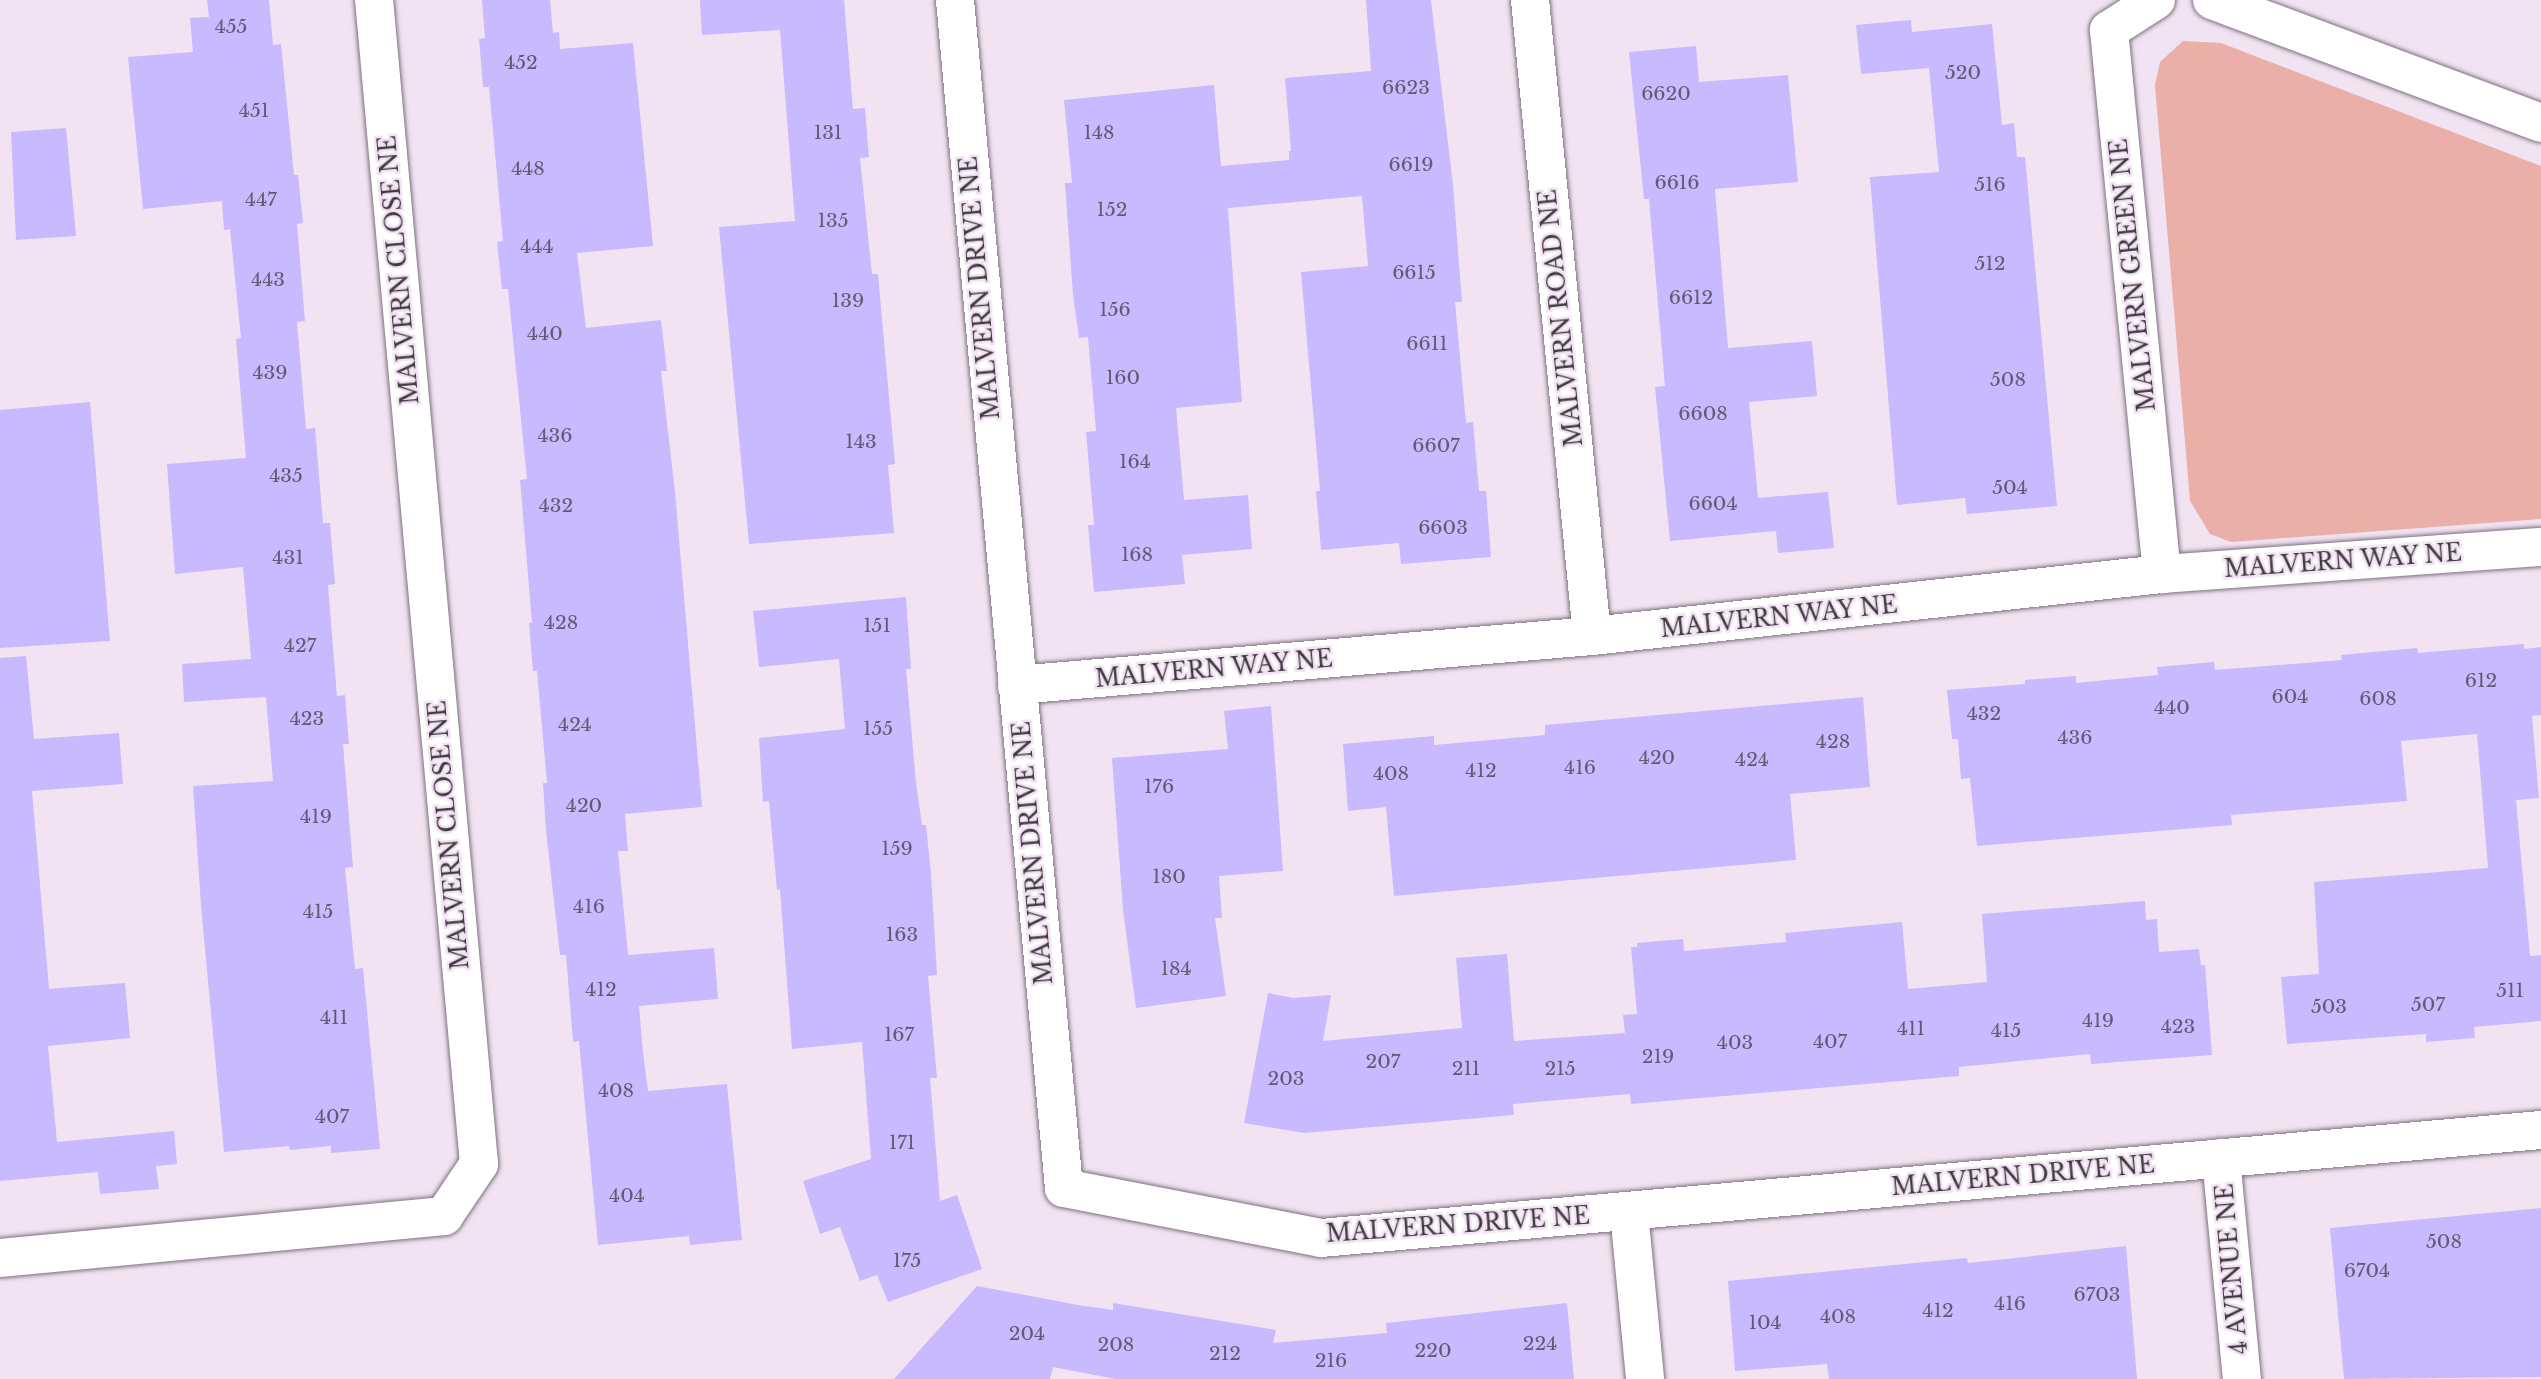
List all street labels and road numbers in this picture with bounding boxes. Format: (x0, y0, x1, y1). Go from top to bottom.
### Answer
street label: MALVERN CLOSE NE (373, 134, 425, 406)
street label: MALVERN GREEN NE (2105, 137, 2161, 413)
street label: MALVERN DRIVE NE (955, 155, 1005, 421)
street label: MALVERN ROAD NE (1534, 188, 1588, 448)
street label: MALVERN WAY NE (2222, 539, 2464, 583)
street label: MALVERN WAY NE (1658, 591, 1900, 643)
street label: MALVERN WAY NE (1093, 645, 1335, 693)
street label: MALVERN CLOSE NE (423, 699, 475, 971)
street label: MALVERN DRIVE NE (1008, 720, 1058, 986)
street label: MALVERN DRIVE NE (1890, 1151, 2156, 1201)
street label: 4 AVENUE NE (2211, 1182, 2253, 1356)
street label: MALVERN DRIVE NE (1325, 1202, 1591, 1248)

